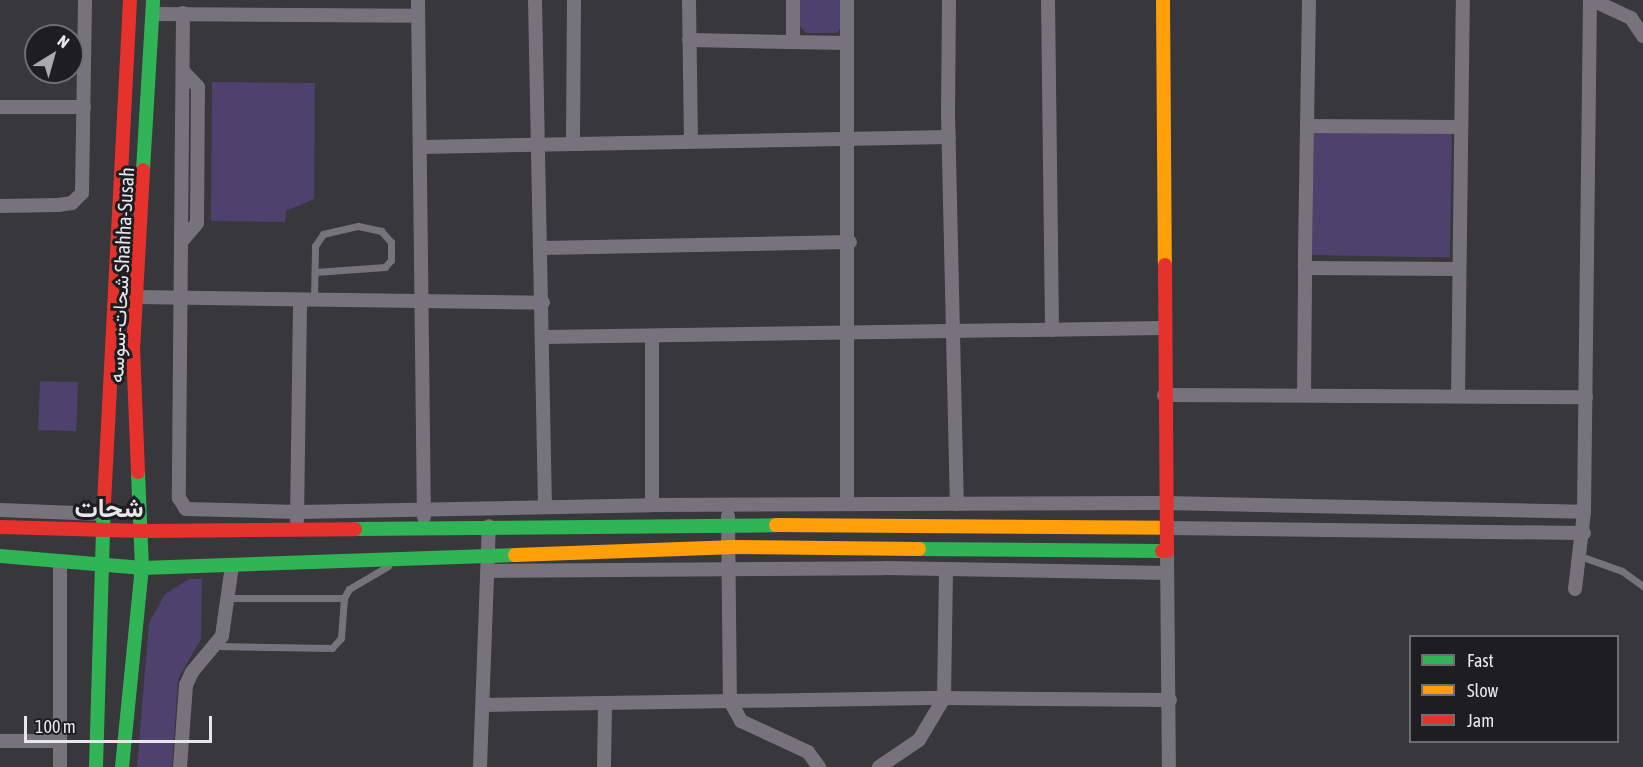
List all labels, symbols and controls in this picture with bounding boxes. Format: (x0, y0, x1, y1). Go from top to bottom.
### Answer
north arrow (24, 24, 84, 84)
text: N (54, 31, 73, 51)
street label: شحات-سوسه Shahha-Susah (103, 167, 139, 383)
district label: شحات (75, 493, 143, 525)
legend (1409, 635, 1619, 743)
text: Fast (1467, 650, 1494, 671)
text: Slow (1467, 680, 1498, 701)
scale bar (27, 704, 214, 742)
text: Jam (1467, 710, 1494, 731)
text: 100 m (35, 716, 76, 737)

